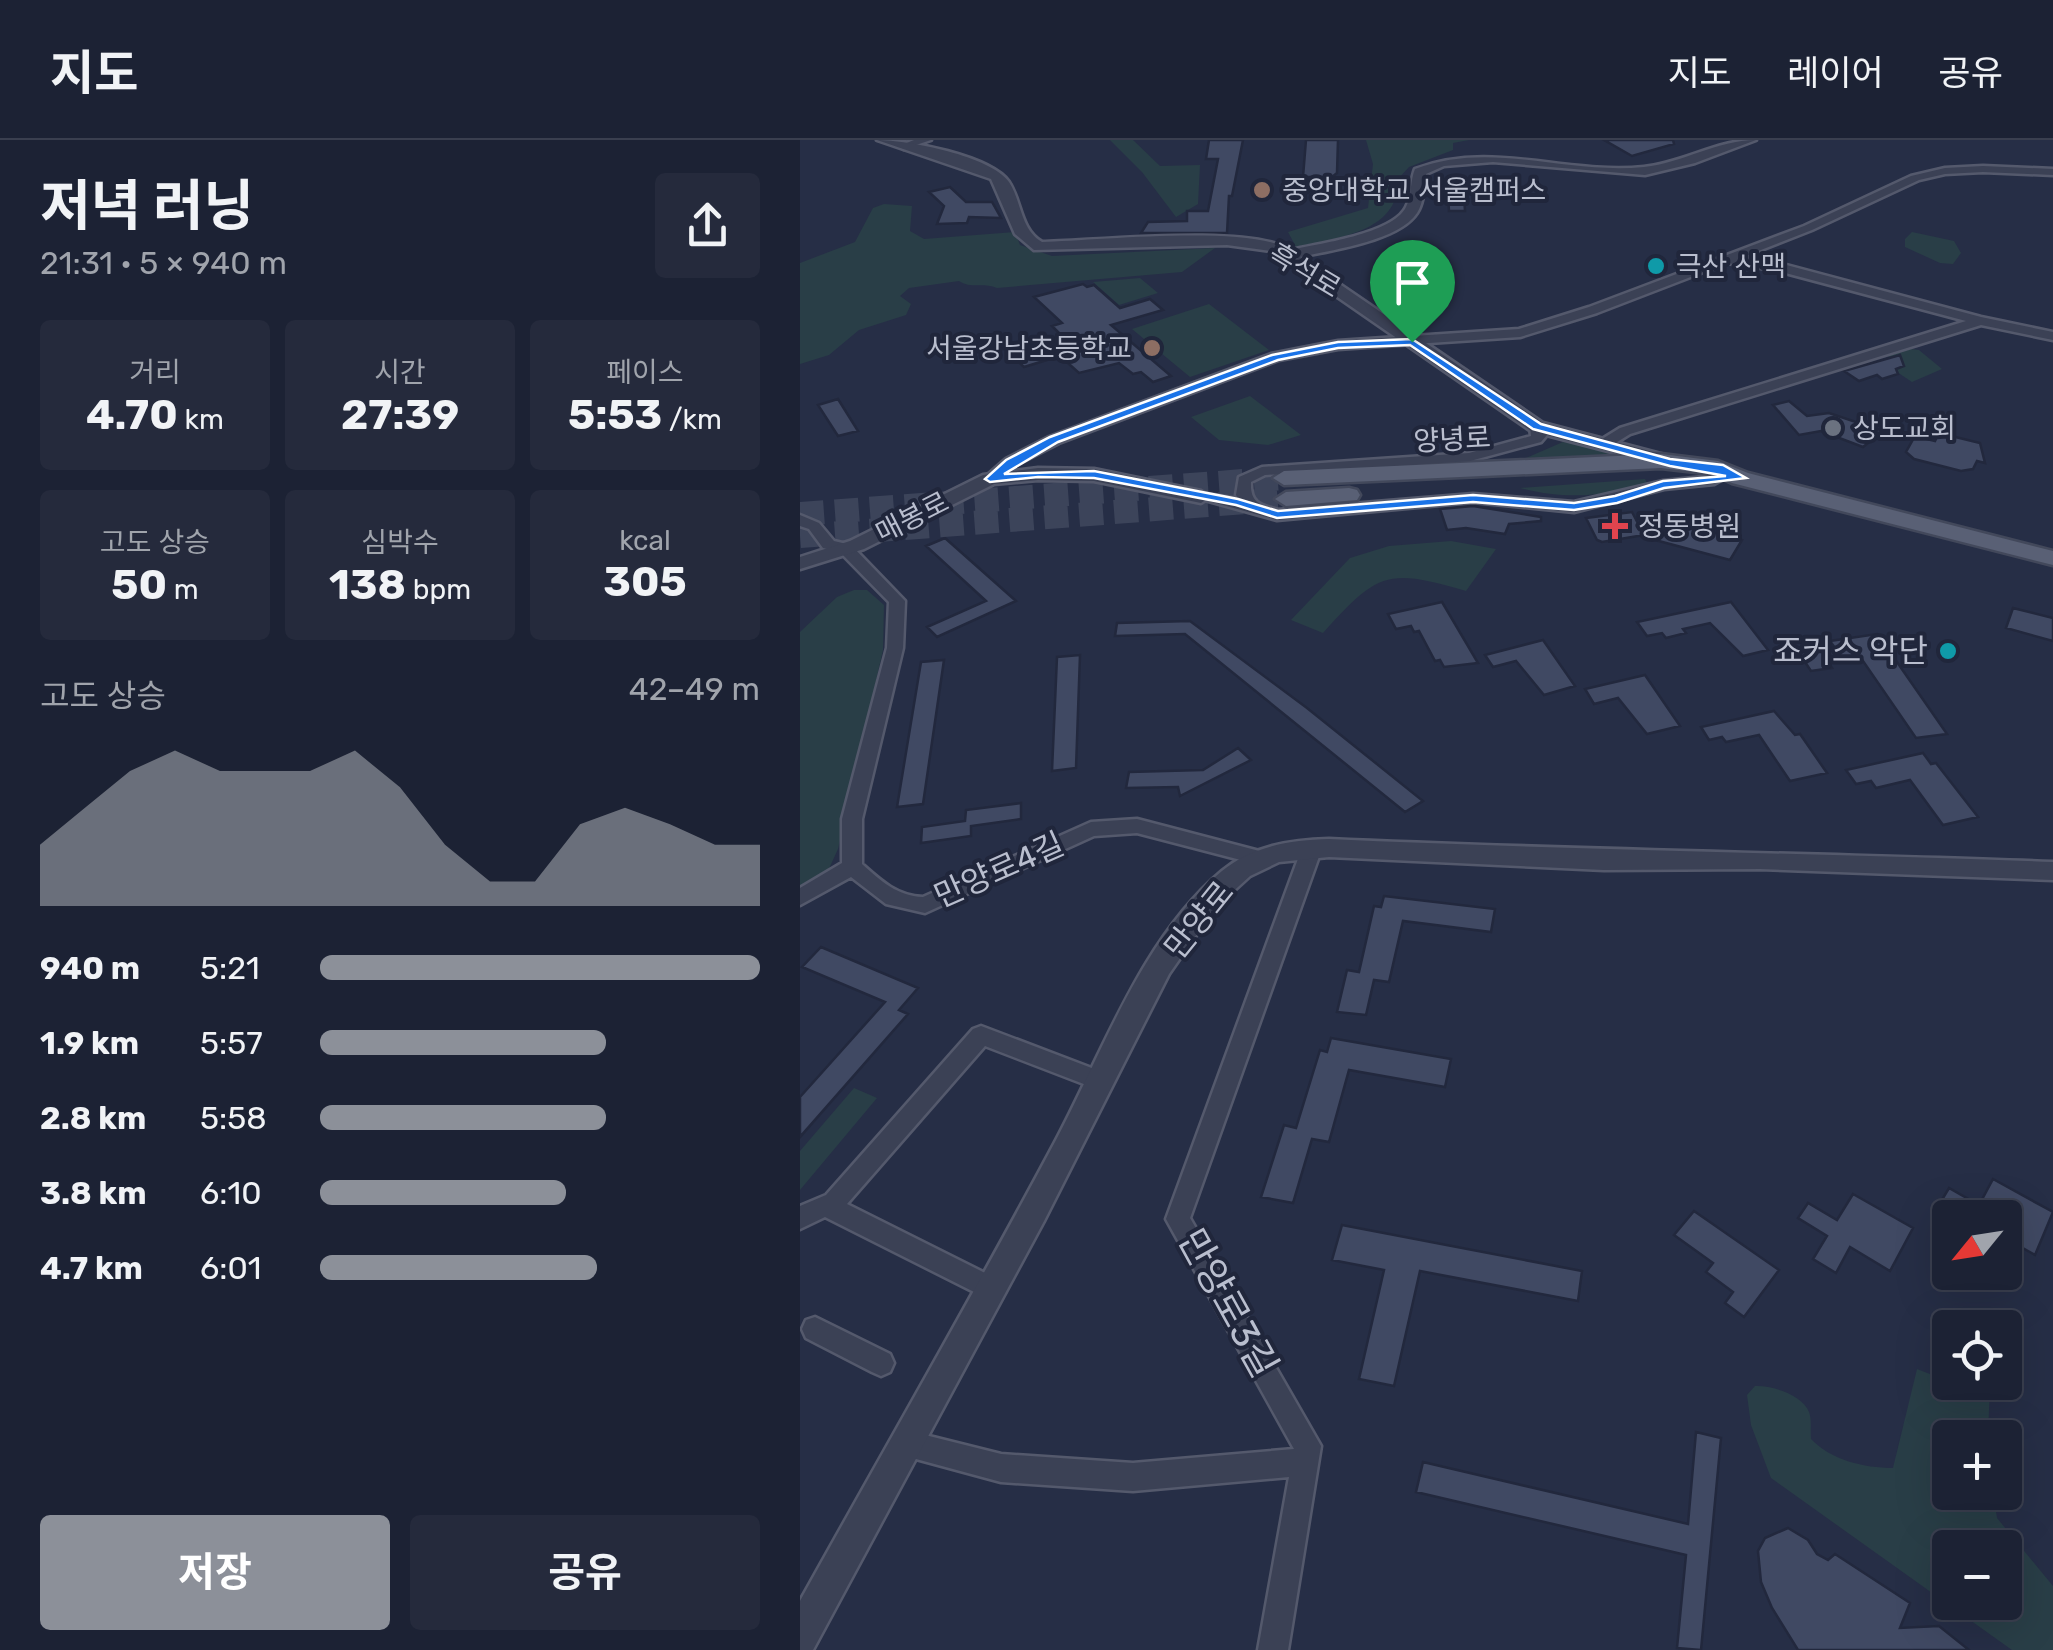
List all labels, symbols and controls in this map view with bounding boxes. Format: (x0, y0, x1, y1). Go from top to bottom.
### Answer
text: 지도 (50, 45, 138, 102)
text: 지도 (1668, 52, 1732, 94)
text: 레이어 (1787, 52, 1884, 94)
text: 공유 (1939, 52, 2003, 94)
button: share (655, 173, 760, 278)
text: 저녁 러닝 (40, 174, 254, 239)
place label: 중앙대학교 서울캠퍼스 (1282, 174, 1546, 207)
marker: 중앙대학교 서울캠퍼스 (1251, 179, 1273, 201)
street label: 흑석로 (1263, 236, 1346, 304)
pin (1370, 240, 1455, 343)
text: 21:31 · 5 × 940 m (40, 244, 287, 282)
place label: 극산 산맥 (1676, 250, 1786, 283)
icon: arrive (1385, 255, 1440, 310)
marker: 극산 산맥 (1645, 255, 1667, 277)
place label: 서울강남초등학교 (926, 332, 1132, 365)
marker: 서울강남초등학교 (1141, 337, 1163, 359)
text: 거리 (129, 356, 181, 389)
text: 시간 (374, 356, 426, 389)
text: 페이스 (606, 356, 684, 389)
text: 4.70 (86, 390, 178, 440)
text: 27:39 (341, 390, 459, 440)
text: 5:53 (568, 390, 662, 440)
text: km (178, 403, 224, 436)
text: /km (662, 403, 722, 436)
place label: 상도교회 (1853, 412, 1956, 445)
marker: 상도교회 (1822, 417, 1844, 439)
street label: 양녕로 (1413, 421, 1491, 458)
street label: 매봉로 (870, 485, 954, 550)
place label: 정동병원 (1638, 510, 1741, 543)
marker: 정동병원 (1602, 513, 1628, 539)
text: kcal (619, 524, 671, 557)
text: 고도 상승 (100, 526, 210, 559)
text: 심박수 (361, 526, 439, 559)
text: 305 (603, 557, 687, 607)
text: 50 (111, 560, 167, 610)
text: 138 (329, 560, 406, 610)
text: m (167, 573, 199, 606)
text: bpm (406, 573, 471, 606)
place label: 죠커스 악단 (1773, 632, 1928, 670)
marker: 죠커스 악단 (1937, 640, 1959, 662)
text: 42–49 m (629, 670, 760, 708)
text: 고도 상승 (40, 677, 166, 715)
street label: 만양로4길 (928, 825, 1070, 915)
street label: 만양로 (1156, 874, 1242, 966)
text: 940 m (40, 949, 140, 987)
text: 5:21 (200, 949, 260, 987)
text: 1.9 km (40, 1024, 139, 1062)
text: 5:57 (200, 1024, 263, 1062)
text: 2.8 km (40, 1099, 146, 1137)
text: 5:58 (200, 1099, 267, 1137)
text: 3.8 km (40, 1174, 147, 1212)
text: 6:10 (200, 1174, 262, 1212)
north arrow (1932, 1200, 2022, 1290)
map controls (1932, 1200, 2022, 1620)
street label: 만양로3길 (1168, 1221, 1288, 1385)
text: 4.7 km (40, 1249, 143, 1287)
text: 6:01 (200, 1249, 262, 1287)
button: locate (1932, 1310, 2022, 1400)
button: + (1932, 1420, 2022, 1510)
button: 저장 (40, 1515, 390, 1630)
button: 공유 (410, 1515, 760, 1630)
button: − (1932, 1530, 2022, 1620)

